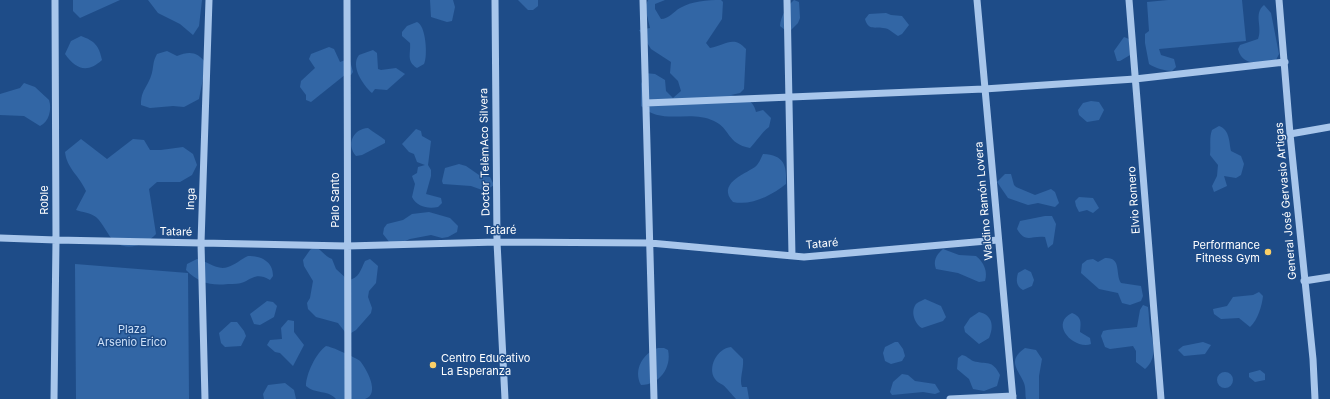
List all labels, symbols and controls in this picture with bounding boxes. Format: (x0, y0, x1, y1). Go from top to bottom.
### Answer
street label: Doctor TelèmAco Silvera (477, 88, 493, 216)
street label: General José Gervasio Artigas (1273, 122, 1299, 280)
street label: Waldino Ramón Lovera (972, 141, 996, 261)
street label: Elvio Romero (1125, 166, 1143, 234)
street label: Palo Santo (329, 172, 343, 228)
street label: Roble (38, 185, 52, 215)
street label: Inga (184, 188, 198, 210)
street label: Tataré (484, 224, 516, 238)
street label: Tataré (160, 225, 192, 239)
street label: Tataré (805, 236, 839, 252)
place label: Performance Fitness Gym (1193, 239, 1260, 265)
marker: Performance Fitness Gym (1263, 247, 1273, 257)
park label: Plaza Arsenio Erico (97, 323, 167, 349)
place label: Centro Educativo La Esperanza (441, 352, 530, 378)
marker: Centro Educativo La Esperanza (428, 360, 438, 370)

